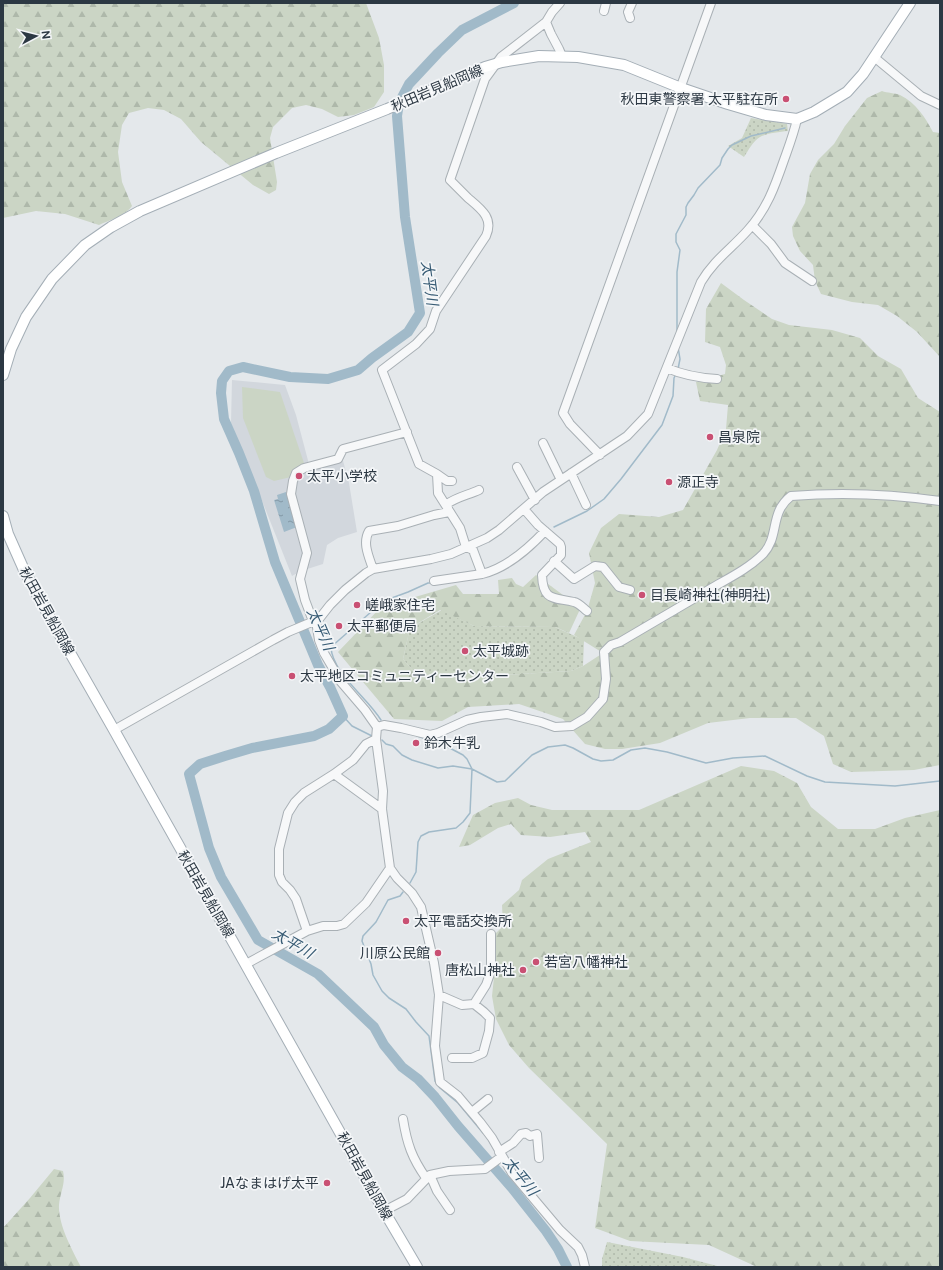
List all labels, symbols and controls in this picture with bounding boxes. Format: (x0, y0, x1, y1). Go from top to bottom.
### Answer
north arrow (16, 16, 56, 56)
text: N (39, 30, 52, 40)
street label: 秋田岩見船岡線 (389, 61, 485, 115)
place label: 秋田東警察署 太平駐在所 (621, 91, 778, 107)
marker: 秋田東警察署 太平駐在所 (781, 94, 791, 104)
water label: 太平川 (418, 260, 442, 308)
place label: 昌泉院 (718, 429, 760, 445)
marker: 昌泉院 (705, 432, 715, 442)
place label: 太平小学校 (307, 468, 377, 484)
marker: 太平小学校 (294, 471, 304, 481)
place label: 源正寺 (677, 474, 719, 490)
marker: 源正寺 (664, 477, 674, 487)
street label: 秋田岩見船岡線 (16, 564, 78, 658)
place label: 目長崎神社(神明社) (650, 587, 771, 603)
marker: 目長崎神社(神明社) (637, 590, 647, 600)
place label: 嵯峨家住宅 (365, 597, 435, 613)
marker: 嵯峨家住宅 (352, 600, 362, 610)
water label: 太平川 (304, 605, 339, 655)
place label: 太平郵便局 (347, 618, 417, 634)
marker: 太平郵便局 (334, 621, 344, 631)
place label: 太平城跡 (473, 643, 529, 659)
marker: 太平城跡 (460, 646, 470, 656)
place label: 太平地区コミュニティーセンター (300, 668, 509, 684)
marker: 太平地区コミュニティーセンター (287, 671, 297, 681)
place label: 鈴木牛乳 (424, 735, 480, 751)
marker: 鈴木牛乳 (411, 738, 421, 748)
street label: 秋田岩見船岡線 (175, 848, 237, 940)
place label: 太平電話交換所 (414, 913, 512, 929)
marker: 太平電話交換所 (401, 916, 411, 926)
water label: 太平川 (269, 924, 318, 963)
place label: 川原公民館 (360, 945, 430, 961)
marker: 川原公民館 (433, 948, 443, 958)
place label: 若宮八幡神社 (544, 954, 628, 970)
marker: 若宮八幡神社 (531, 957, 541, 967)
place label: 唐松山神社 (445, 962, 515, 978)
marker: 唐松山神社 (518, 965, 528, 975)
street label: 秋田岩見船岡線 (334, 1129, 396, 1223)
water label: 太平川 (500, 1153, 543, 1200)
place label: JAなまはげ太平 (220, 1175, 319, 1191)
marker: JAなまはげ太平 (322, 1178, 332, 1188)

